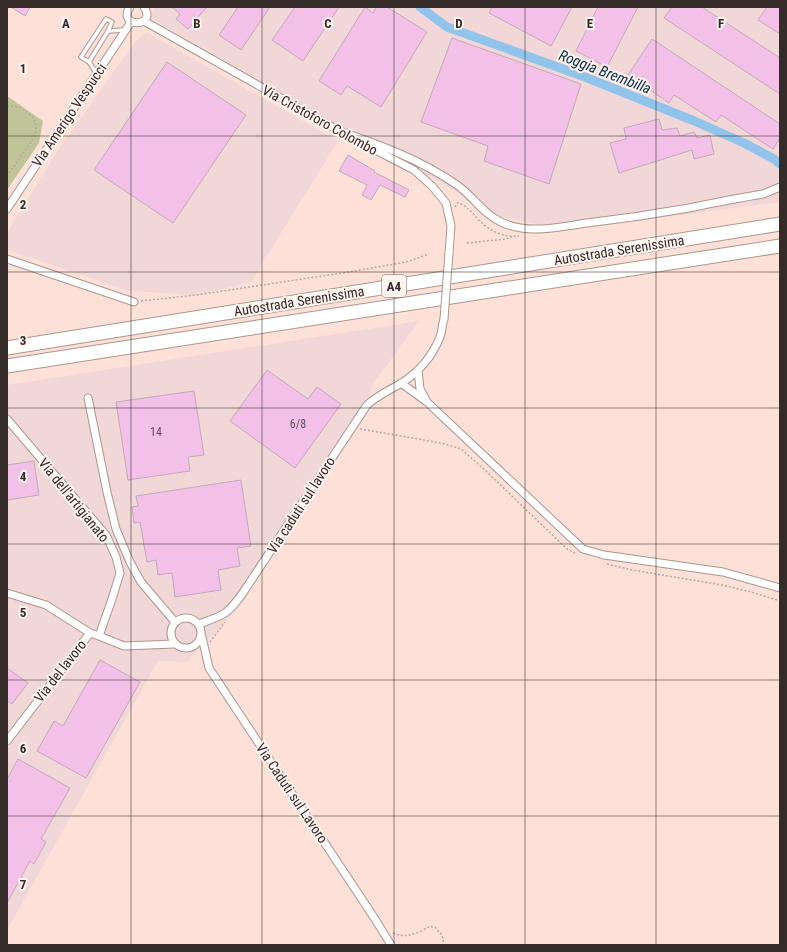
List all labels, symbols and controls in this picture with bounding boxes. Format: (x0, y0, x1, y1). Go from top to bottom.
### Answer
text: A (62, 16, 70, 31)
text: B (193, 16, 201, 31)
text: C (324, 16, 332, 31)
text: D (455, 16, 463, 31)
text: E (587, 16, 594, 31)
text: F (718, 16, 724, 31)
water label: Roggia Brembilla (556, 46, 654, 98)
street label: Via Amerigo Vespucci (29, 60, 109, 170)
text: 1 (20, 61, 26, 76)
street label: Via Cristoforo Colombo (260, 82, 380, 158)
text: 2 (20, 197, 27, 212)
street label: Autostrada Serenissima (553, 232, 685, 268)
road number: A4 (382, 275, 406, 297)
street label: Autostrada Serenissima (233, 283, 365, 319)
text: 3 (20, 333, 26, 348)
house number: 6/8 (290, 417, 306, 431)
house number: 14 (150, 425, 162, 439)
street label: Via caduti sul lavoro (264, 454, 338, 556)
street label: Via dell'artigianato (35, 455, 113, 545)
text: 4 (20, 469, 27, 484)
text: 5 (20, 605, 27, 620)
street label: Via del lavoro (31, 637, 89, 705)
street label: Via Caduti sul Lavoro (253, 740, 331, 846)
text: 6 (20, 741, 27, 756)
text: 7 (20, 877, 27, 892)

